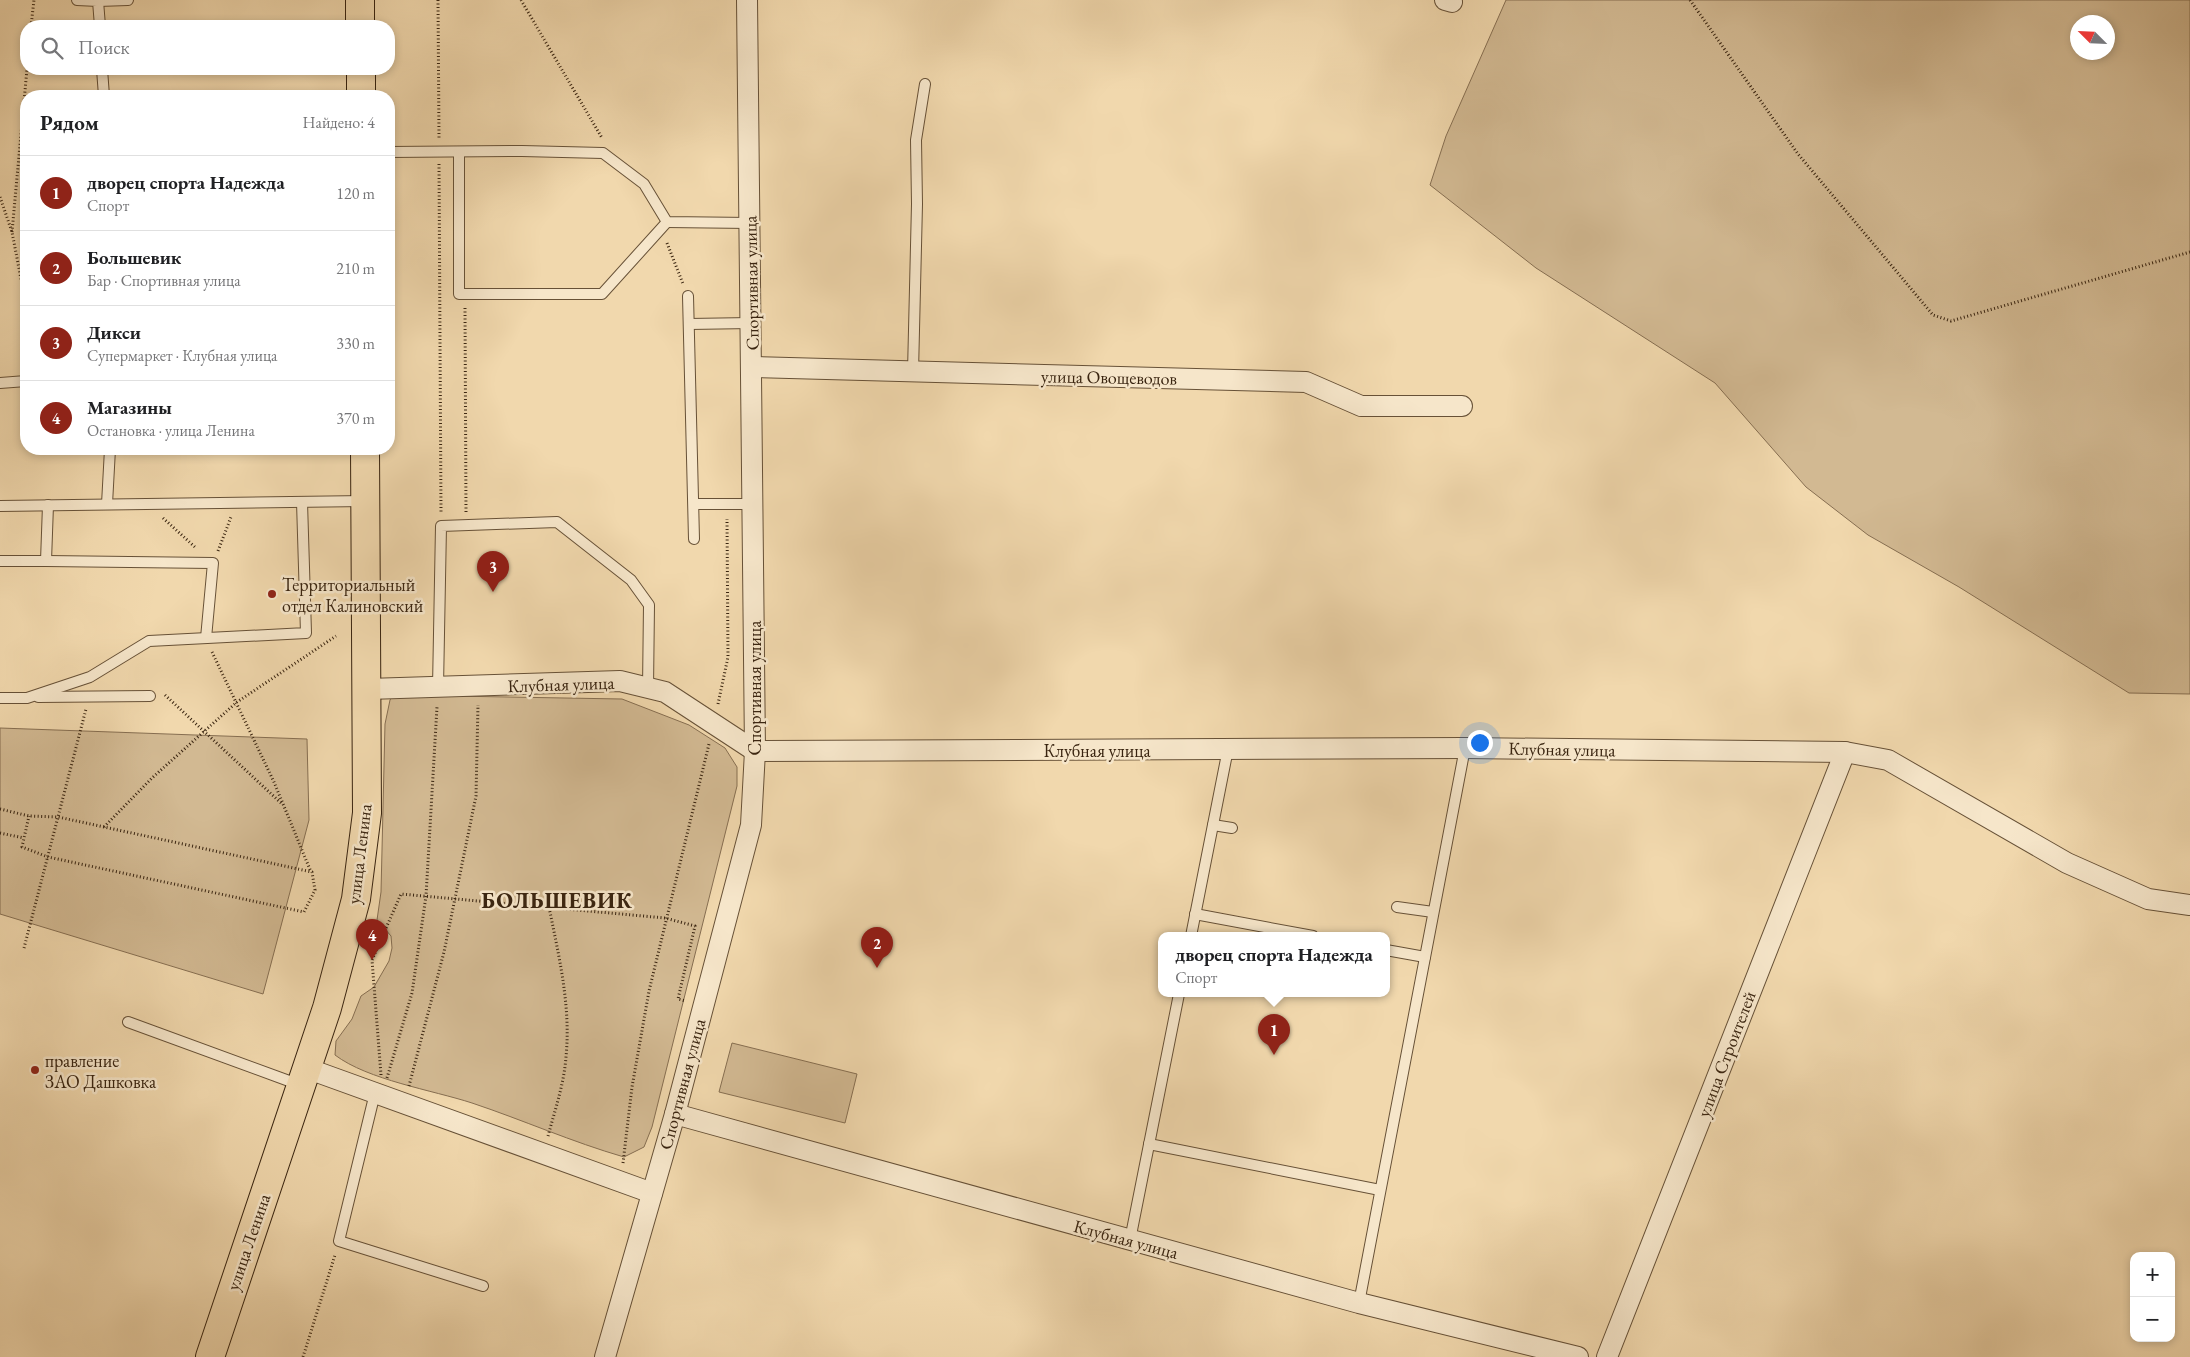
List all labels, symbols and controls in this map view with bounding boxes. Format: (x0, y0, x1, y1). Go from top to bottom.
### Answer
north arrow (2070, 15, 2115, 60)
search box (20, 20, 395, 75)
icon: search (38, 34, 66, 62)
text: Поиск (78, 35, 130, 60)
text: Рядом (40, 109, 99, 136)
text: Найдено: 4 (303, 112, 375, 133)
text: дворец спорта Надежда (87, 170, 285, 195)
text: 1 (52, 183, 60, 204)
text: 120 m (336, 183, 375, 204)
text: Спорт (87, 195, 129, 216)
street label: Спортивная улица (738, 215, 764, 351)
text: Большевик (87, 245, 181, 270)
text: 2 (52, 258, 60, 279)
text: 210 m (336, 258, 375, 279)
text: Бар · Спортивная улица (87, 270, 241, 291)
text: Дикси (87, 320, 141, 345)
text: 3 (52, 333, 60, 354)
text: 330 m (336, 333, 375, 354)
text: Супермаркет · Клубная улица (87, 345, 278, 366)
street label: улица Овощеводов (1041, 364, 1178, 390)
text: Магазины (87, 395, 172, 420)
text: 4 (52, 408, 60, 429)
text: 370 m (336, 408, 375, 429)
text: Остановка · улица Ленина (87, 420, 255, 441)
pin: 3 (477, 551, 509, 592)
place label: Территориальный отдел Калиновский (282, 573, 424, 617)
marker: Территориальный отдел Калиновский (266, 588, 278, 600)
street label: Спортивная улица (743, 620, 766, 755)
street label: Клубная улица (507, 671, 616, 697)
your location (1467, 730, 1493, 756)
street label: Клубная улица (1508, 737, 1617, 761)
street label: Клубная улица (1043, 739, 1151, 762)
street label: улица Ленина (341, 802, 377, 905)
district label: БОЛЬШЕВИК (481, 886, 633, 915)
pin: 4 (356, 919, 388, 960)
pin: 2 (861, 927, 893, 968)
popup (1158, 932, 1390, 997)
text: дворец спорта Надежда (1175, 942, 1373, 967)
text: Спорт (1175, 967, 1217, 988)
street label: улица Строителей (1691, 987, 1761, 1120)
pin: 1 (1258, 1014, 1290, 1055)
street label: Спортивная улица (653, 1015, 711, 1152)
place label: правление ЗАО Дашковка (45, 1049, 157, 1093)
marker: правление ЗАО Дашковка (29, 1064, 41, 1076)
street label: улица Ленина (221, 1190, 276, 1293)
street label: Клубная улица (1071, 1214, 1182, 1264)
map controls (2130, 1252, 2175, 1342)
button: + (2130, 1252, 2175, 1297)
button: − (2130, 1297, 2175, 1342)

